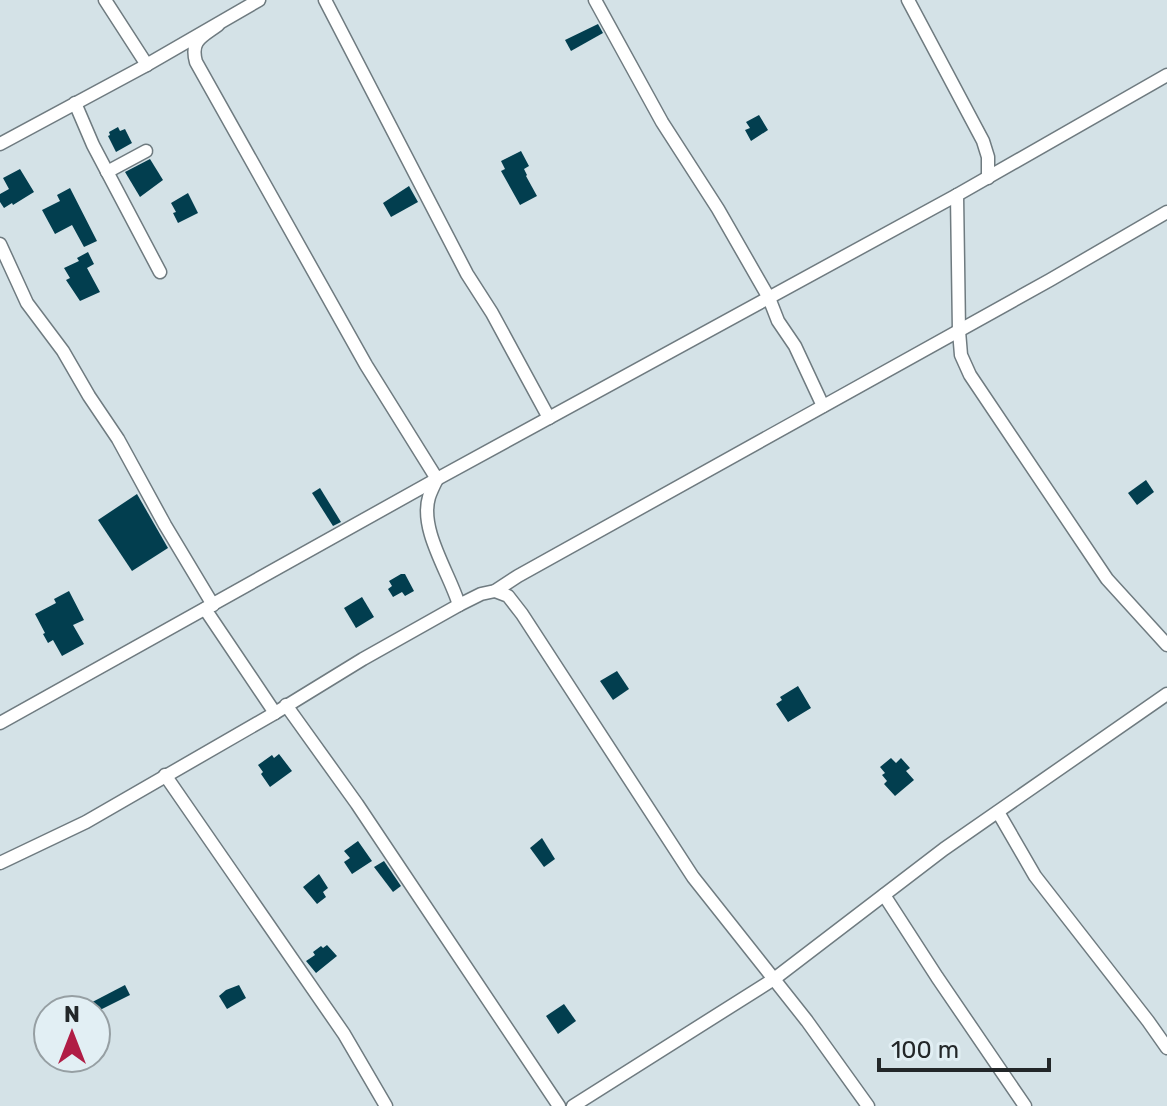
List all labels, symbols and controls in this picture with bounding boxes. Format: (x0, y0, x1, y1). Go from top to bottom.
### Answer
north arrow (32, 994, 112, 1074)
text: N (64, 1001, 80, 1028)
scale bar (879, 1022, 1049, 1072)
text: 100 m (891, 1036, 959, 1064)

